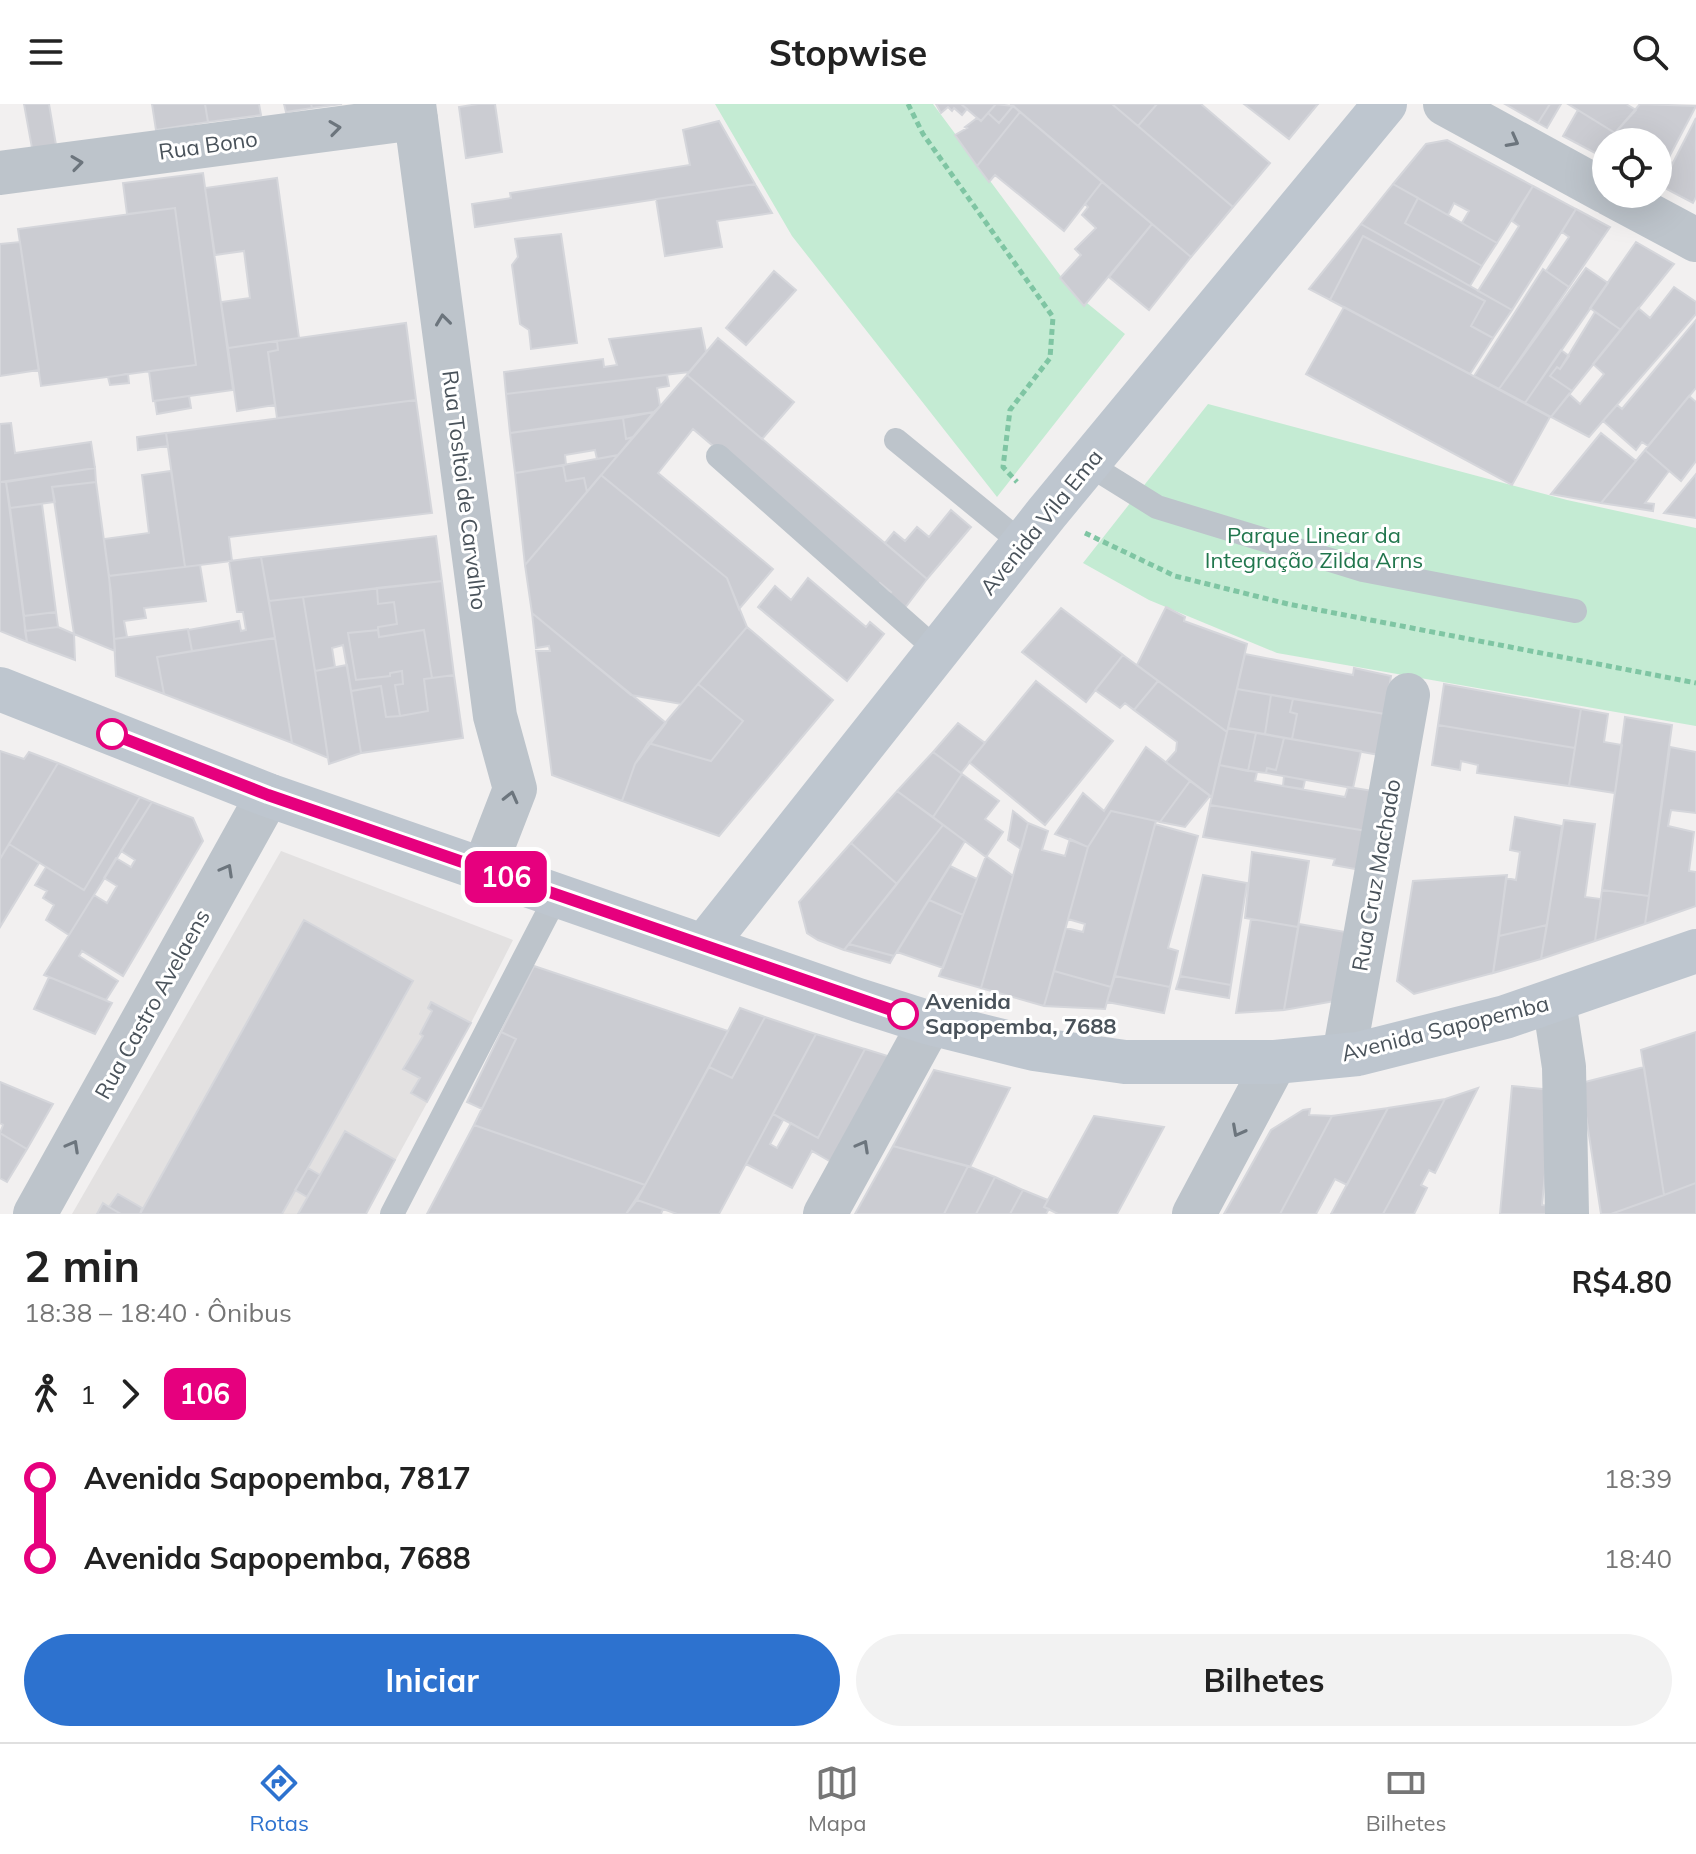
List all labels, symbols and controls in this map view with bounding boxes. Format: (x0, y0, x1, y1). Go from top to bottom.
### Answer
icon: menu (24, 30, 68, 74)
text: Stopwise (769, 30, 927, 75)
icon: search (1628, 30, 1672, 74)
one-way arrow (329, 120, 342, 137)
street label: Rua Bono (157, 124, 259, 166)
map controls (1592, 128, 1672, 208)
button: locate (1592, 128, 1672, 208)
one-way arrow (1505, 132, 1519, 147)
one-way arrow (70, 155, 84, 172)
one-way arrow (435, 313, 452, 326)
street label: Rua Tosltoi de Carvalho (436, 369, 494, 611)
street label: Avenida Vila Ema (974, 443, 1108, 601)
park label: Parque Linear da Integração Zilda Arns (1205, 521, 1423, 574)
unlabelled marker (97, 719, 127, 749)
street label: Rua Cruz Machado (1345, 777, 1407, 973)
one-way arrow (501, 791, 518, 804)
line badge: 106 (460, 851, 552, 903)
text: 106 (481, 859, 531, 894)
one-way arrow (217, 863, 232, 878)
street label: Rua Castro Avelaens (88, 904, 216, 1104)
place label: Avenida Sapopemba, 7688 (925, 987, 1117, 1040)
street label: Avenida Sapopemba (1338, 989, 1552, 1067)
marker: Avenida Sapopemba, 7688 (888, 999, 918, 1029)
one-way arrow (1233, 1123, 1248, 1137)
one-way arrow (853, 1139, 868, 1154)
one-way arrow (63, 1140, 79, 1155)
text: 2 min (24, 1238, 140, 1293)
text: R$4.80 (1572, 1263, 1672, 1301)
text: 18:38 – 18:40 · Ônibus (24, 1296, 292, 1329)
icon: walk (24, 1372, 68, 1416)
icon: forward (108, 1372, 152, 1416)
text: 106 (180, 1376, 230, 1411)
text: 1 (80, 1378, 96, 1411)
text: Avenida Sapopemba, 7817 (84, 1459, 471, 1497)
text: 18:39 (1604, 1462, 1672, 1495)
text: Avenida Sapopemba, 7688 (84, 1539, 471, 1577)
text: 18:40 (1604, 1542, 1672, 1575)
button: Iniciar (24, 1634, 840, 1726)
button: Bilhetes (856, 1634, 1672, 1726)
tab: Rotas (250, 1761, 309, 1837)
tab: Mapa (808, 1761, 866, 1837)
tab: Bilhetes (1366, 1761, 1446, 1837)

